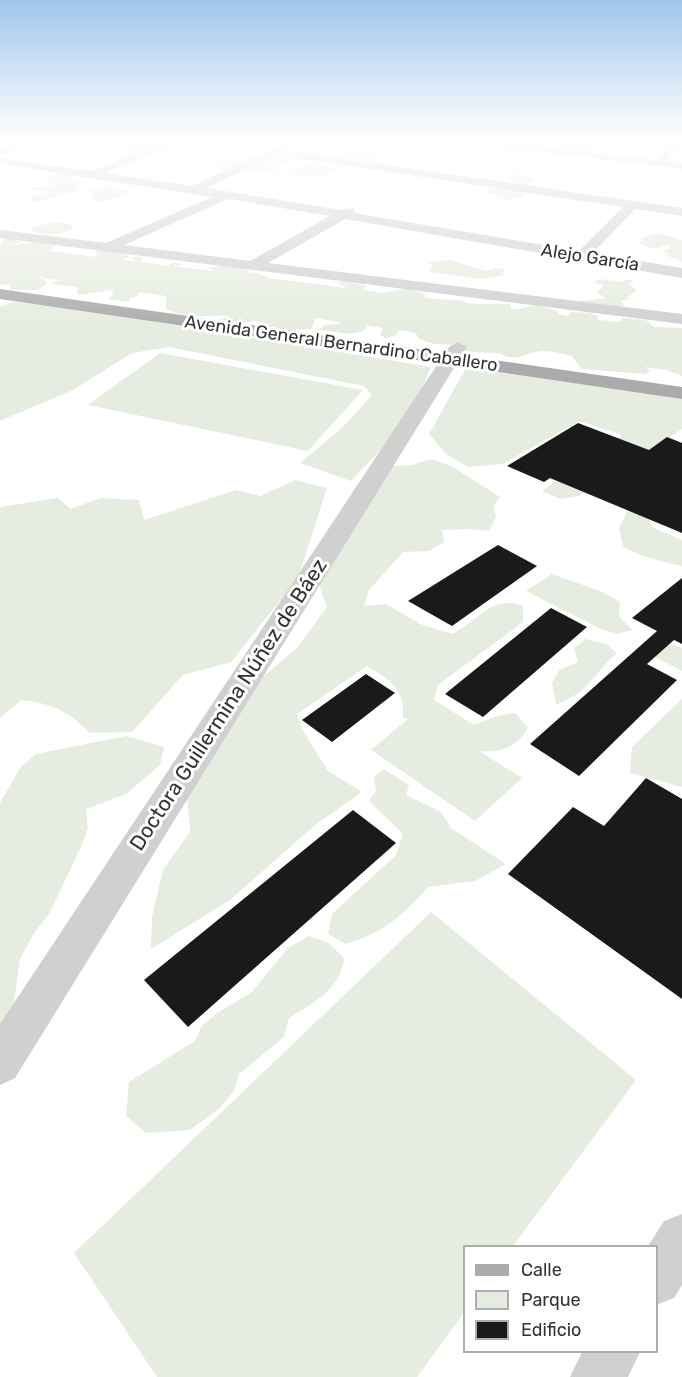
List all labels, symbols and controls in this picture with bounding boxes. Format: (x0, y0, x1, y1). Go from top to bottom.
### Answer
street label: Alejo García (539, 240, 641, 276)
street label: Avenida General Bernardino Caballero (183, 311, 499, 377)
street label: Doctora Guillermina Núñez de Báez (125, 554, 333, 856)
legend (463, 1245, 658, 1353)
text: Calle (521, 1259, 562, 1281)
text: Parque (521, 1289, 581, 1311)
text: Edificio (521, 1319, 581, 1341)

